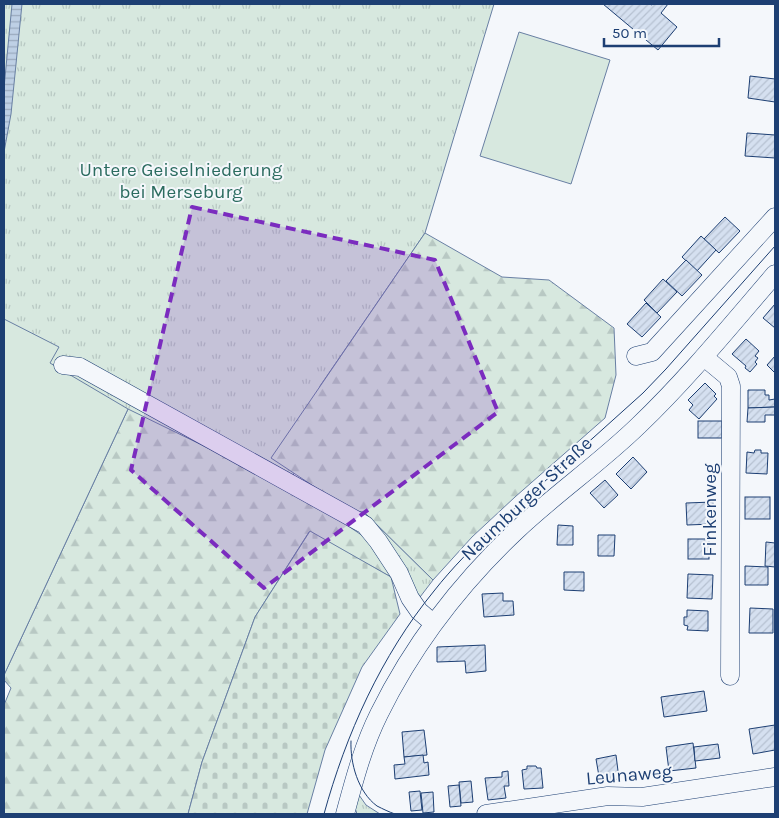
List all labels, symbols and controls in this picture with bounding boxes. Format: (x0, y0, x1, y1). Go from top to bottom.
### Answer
scale bar (604, 15, 719, 47)
text: 50 m (612, 24, 647, 42)
park label: Untere Geiselniederung bei Merseburg (79, 159, 283, 203)
street label: Naumburger Straße (457, 432, 597, 565)
street label: Finkenweg (699, 463, 721, 557)
street label: Leunaweg (585, 760, 673, 790)

